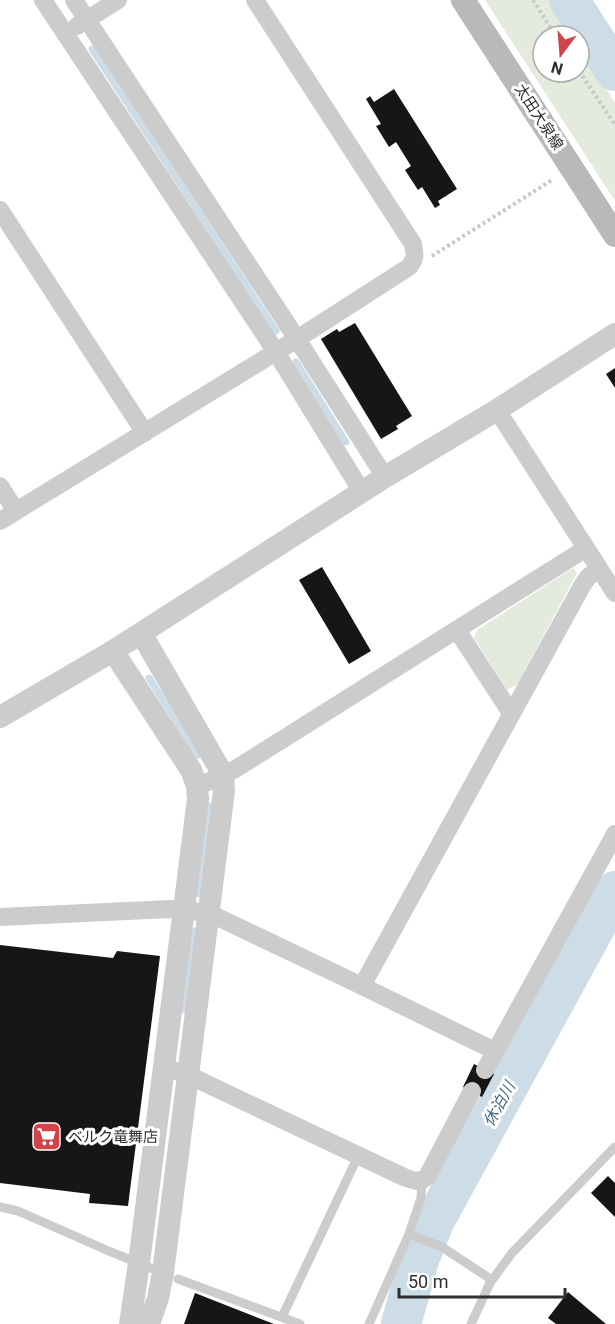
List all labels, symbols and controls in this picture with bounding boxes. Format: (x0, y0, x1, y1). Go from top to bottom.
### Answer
north arrow (531, 24, 591, 84)
text: N (549, 57, 565, 79)
street label: 太田大泉線 (511, 81, 567, 153)
water label: 休泊川 (479, 1077, 520, 1130)
supermarket icon: ベルク竜舞店 (31, 1121, 63, 1153)
place label: ベルク竜舞店 (68, 1128, 158, 1146)
scale bar (399, 1261, 566, 1299)
text: 50 m (408, 1271, 448, 1292)

